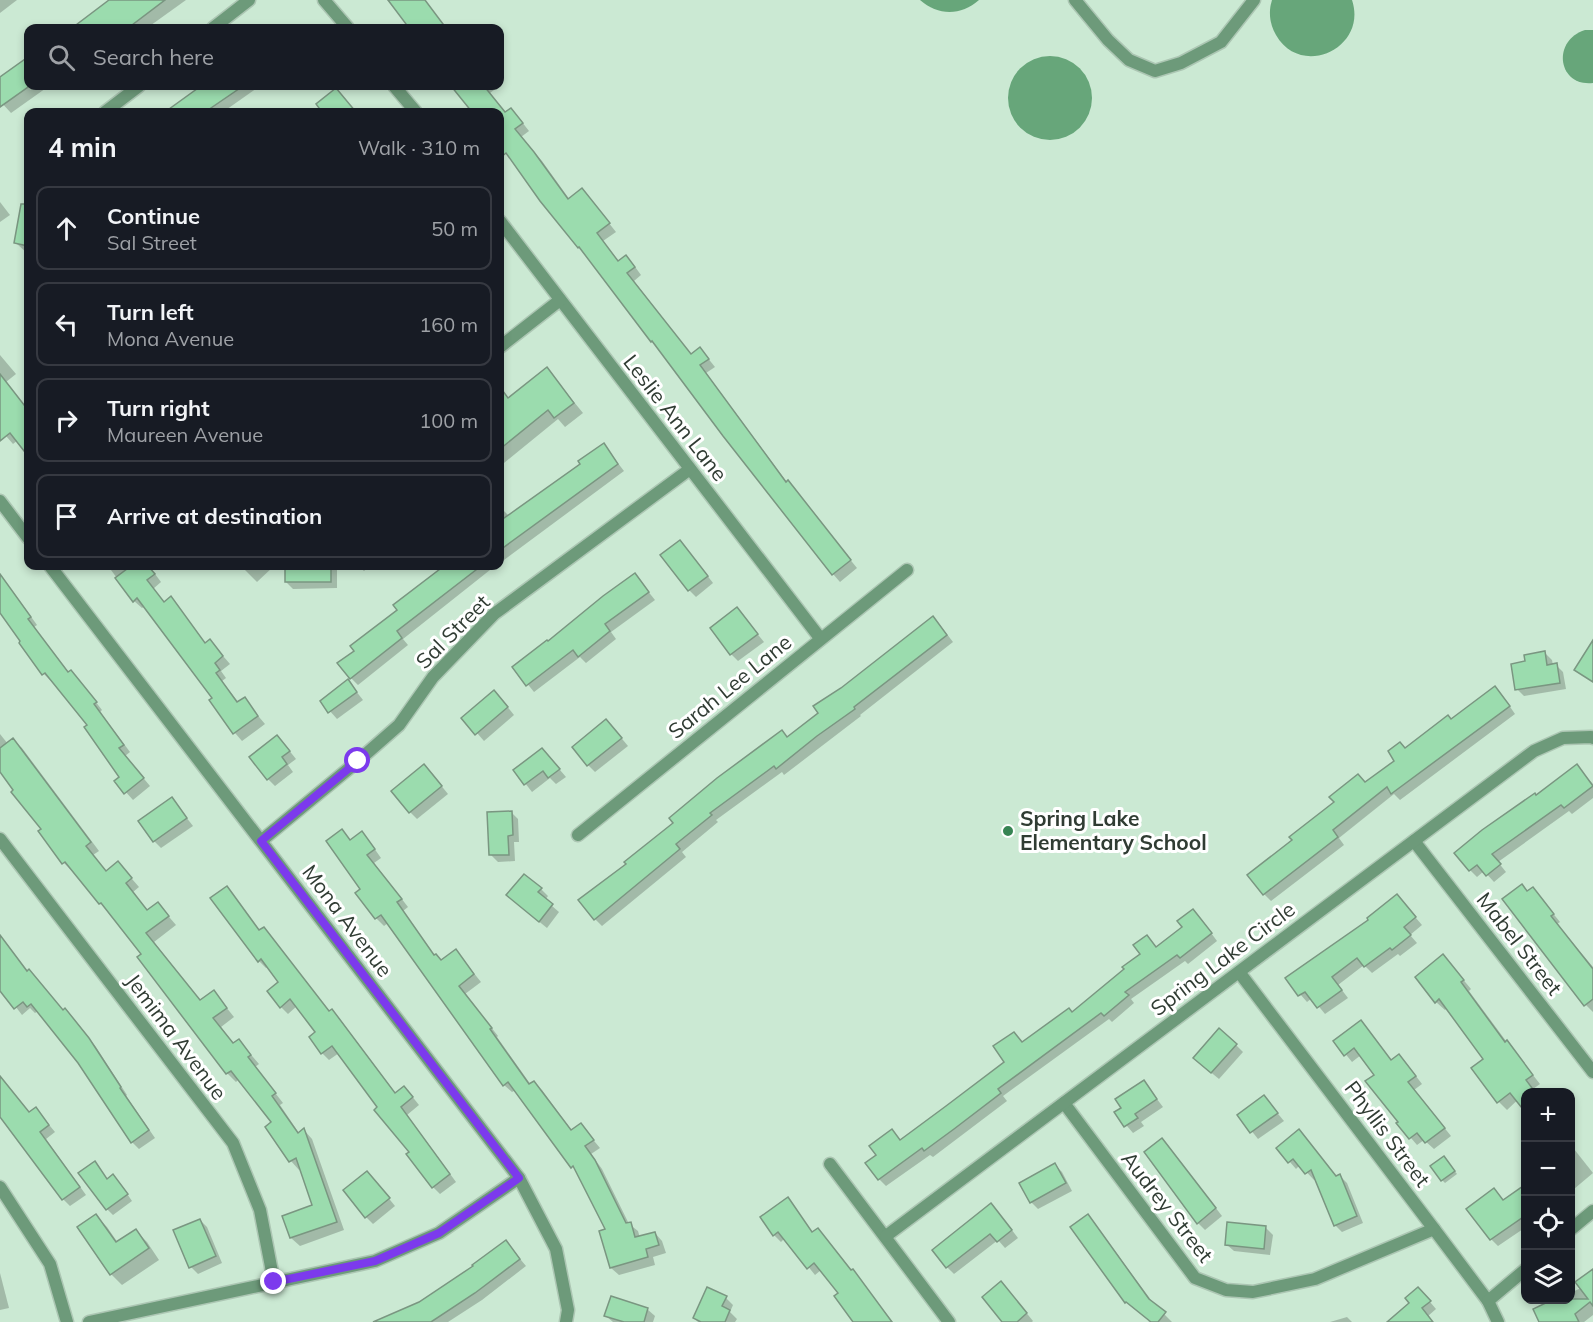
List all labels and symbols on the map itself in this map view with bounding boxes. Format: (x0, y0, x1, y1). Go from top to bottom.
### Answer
street label: Leslie Ann Lane (618, 349, 733, 486)
street label: Sal Street (410, 589, 495, 674)
street label: Sarah Lee Lane (662, 629, 796, 744)
route start (344, 747, 370, 773)
place label: Spring Lake Elementary School (1020, 805, 1207, 855)
marker: Spring Lake Elementary School (1001, 824, 1015, 838)
street label: Mona Avenue (297, 859, 398, 982)
street label: Mabel Street (1472, 887, 1568, 1000)
street label: Spring Lake Circle (1145, 895, 1300, 1021)
street label: Jemima Avenue (121, 968, 233, 1105)
street label: Phyllis Street (1340, 1075, 1436, 1192)
street label: Audrey Street (1116, 1146, 1219, 1267)
route end (260, 1268, 286, 1294)

